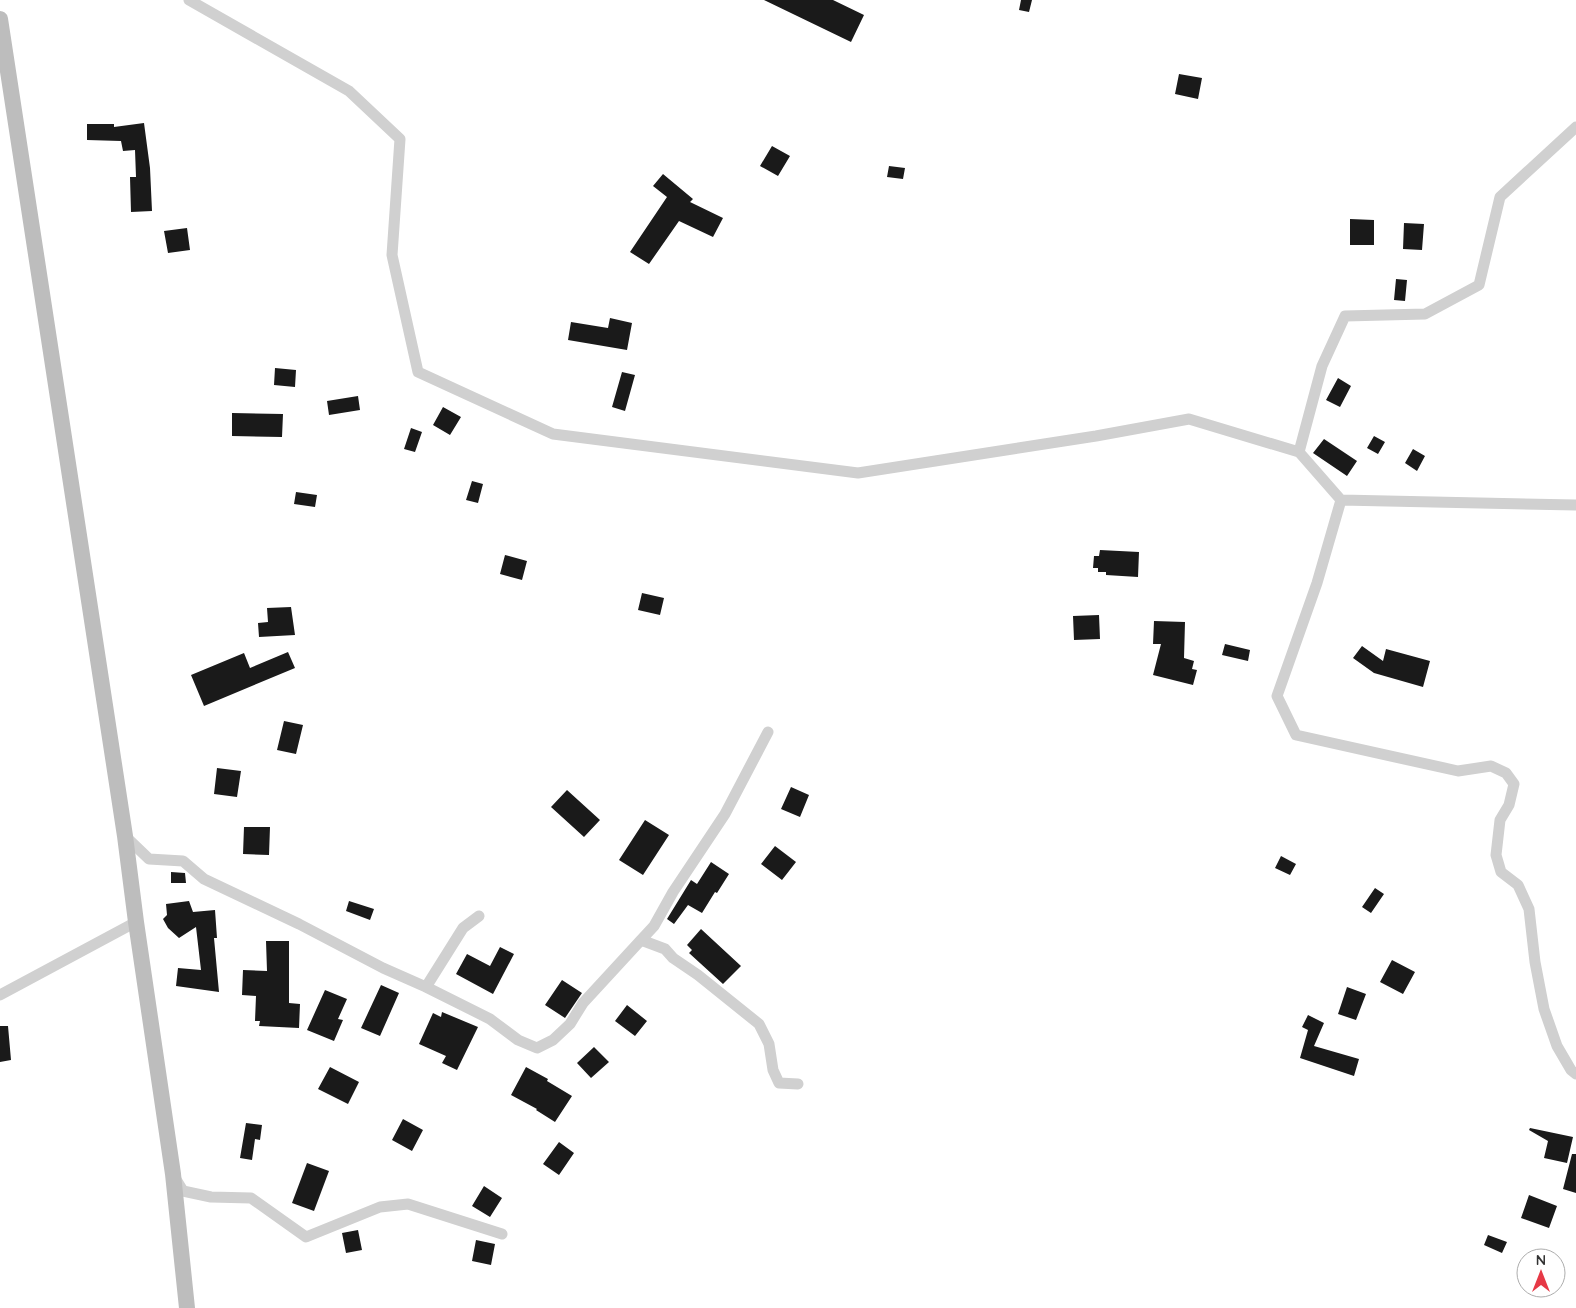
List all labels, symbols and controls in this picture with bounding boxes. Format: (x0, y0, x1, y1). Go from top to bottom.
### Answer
north arrow (1516, 1248, 1566, 1298)
text: N (1536, 1251, 1546, 1269)

